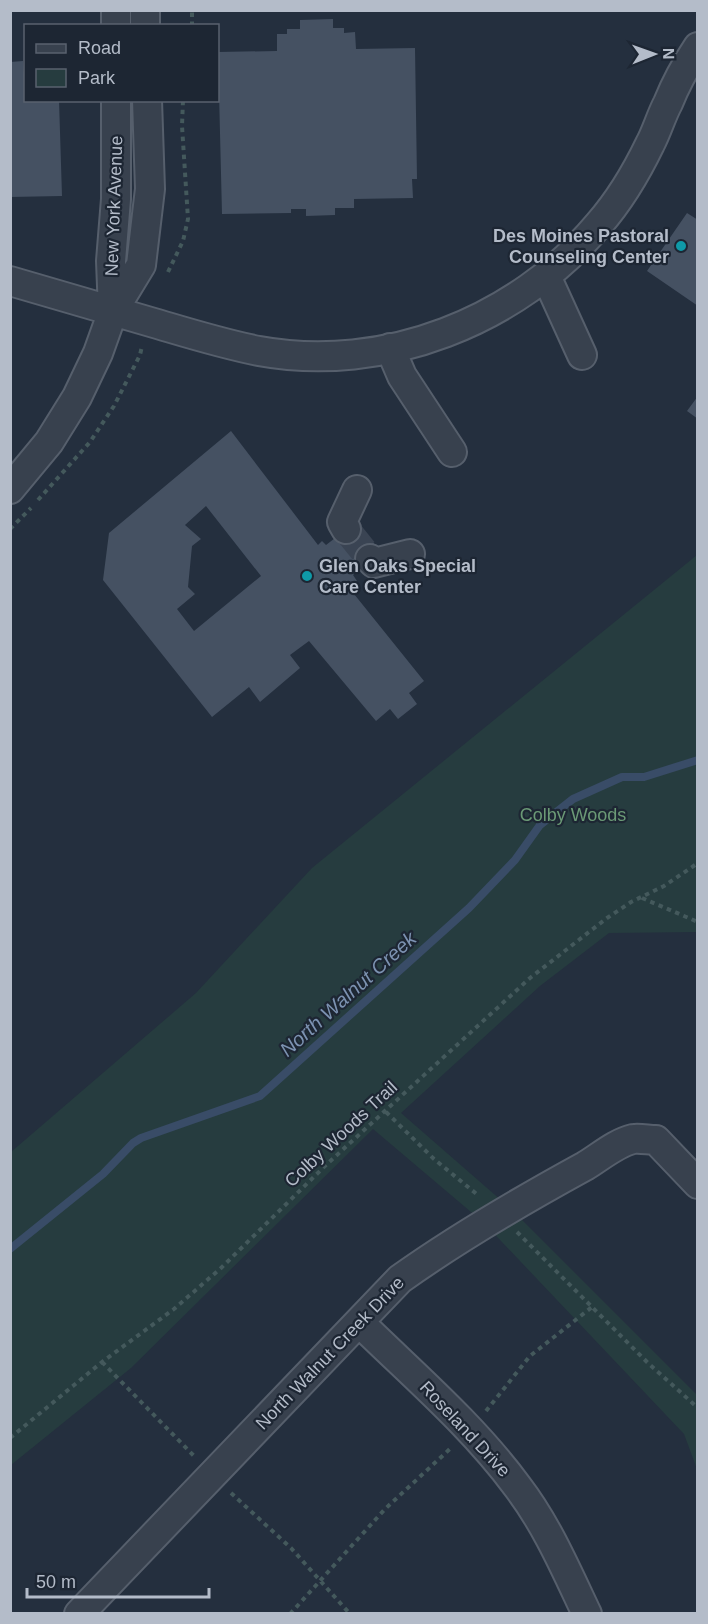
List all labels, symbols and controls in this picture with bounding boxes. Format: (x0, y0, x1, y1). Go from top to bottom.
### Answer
legend (24, 24, 219, 102)
north arrow (624, 24, 684, 84)
text: Road (78, 38, 121, 58)
text: N (660, 48, 677, 60)
text: Park (78, 68, 116, 88)
street label: New York Avenue (102, 135, 126, 277)
place label: Des Moines Pastoral Counseling Center (493, 226, 669, 267)
marker: Des Moines Pastoral Counseling Center (674, 239, 688, 253)
place label: Glen Oaks Special Care Center (319, 556, 476, 597)
marker: Glen Oaks Special Care Center (300, 569, 314, 583)
park label: Colby Woods (520, 805, 626, 825)
water label: North Walnut Creek (276, 927, 421, 1061)
street label: Colby Woods Trail (281, 1077, 401, 1191)
street label: North Walnut Creek Drive (252, 1273, 408, 1433)
street label: Roseland Drive (416, 1377, 514, 1481)
scale bar (27, 1561, 208, 1599)
text: 50 m (36, 1572, 76, 1592)

